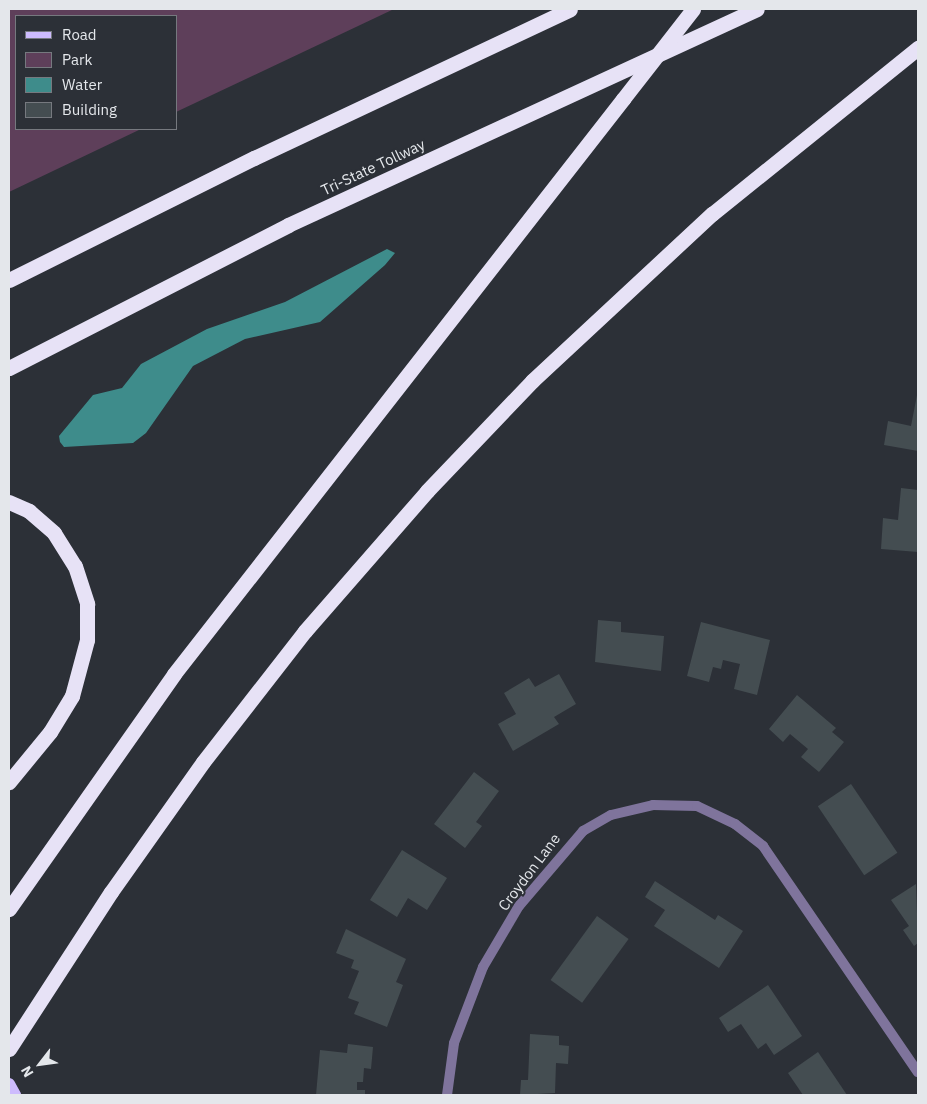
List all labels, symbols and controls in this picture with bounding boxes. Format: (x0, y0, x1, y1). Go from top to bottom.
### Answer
legend (15, 15, 178, 130)
text: Road (62, 25, 97, 44)
text: Park (62, 50, 92, 69)
text: Water (62, 75, 102, 94)
text: Building (62, 100, 117, 119)
street label: Tri-State Tollway (318, 135, 428, 199)
street label: Croydon Lane (494, 830, 564, 914)
north arrow (15, 1039, 65, 1089)
text: N (17, 1063, 37, 1080)

